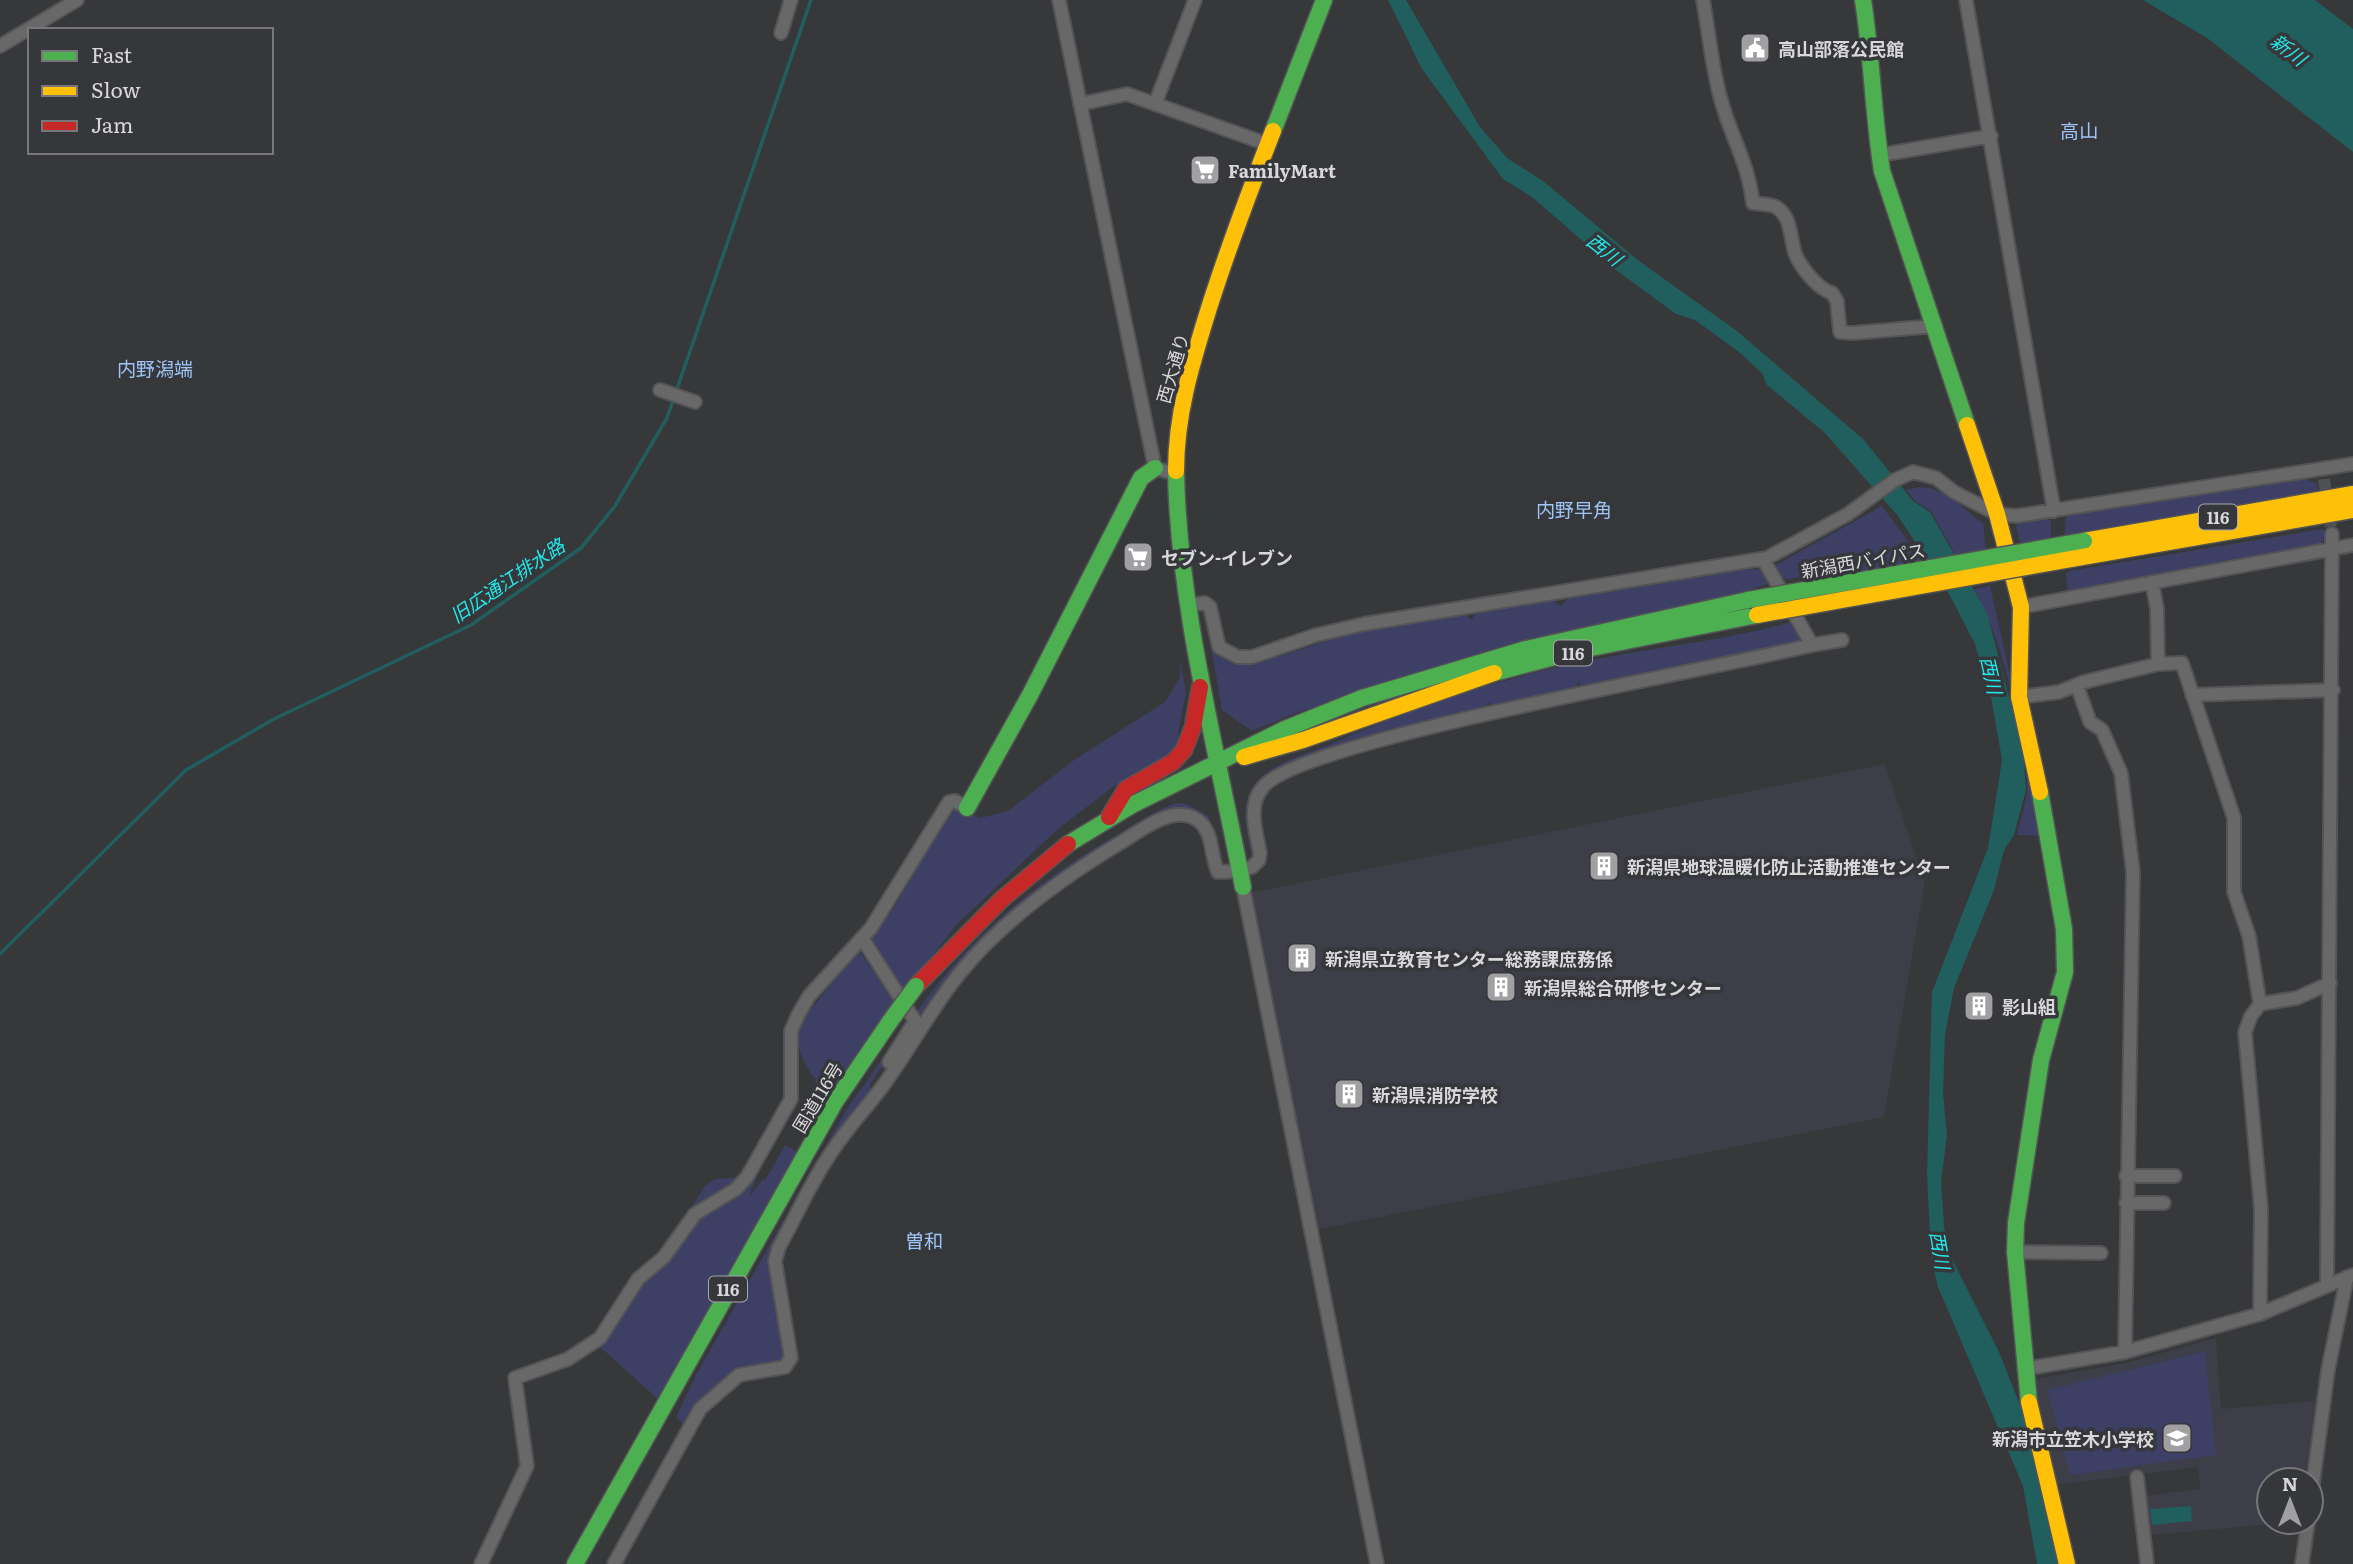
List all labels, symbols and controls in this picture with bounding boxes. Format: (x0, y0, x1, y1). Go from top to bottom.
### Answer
water label: 新川 (2265, 26, 2314, 73)
legend (28, 28, 273, 154)
public building icon: 高山部落公民館 (1738, 31, 1772, 65)
place label: 高山部落公民館 (1778, 35, 1904, 62)
text: Fast (91, 38, 132, 69)
text: Slow (91, 73, 141, 104)
text: Jam (91, 108, 133, 139)
district label: 高山 (2060, 116, 2098, 144)
supermarket icon: FamilyMart (1188, 153, 1222, 187)
place label: FamilyMart (1228, 157, 1336, 184)
water label: 西川 (1581, 226, 1630, 273)
street label: 西大通り (1149, 330, 1195, 406)
district label: 内野潟端 (117, 354, 193, 382)
district label: 内野早角 (1536, 495, 1612, 523)
road number: 116 (2199, 504, 2237, 530)
water label: 旧広通江排水路 (444, 530, 572, 629)
street label: 新潟西バイパス (1799, 536, 1927, 584)
supermarket icon: セブン-イレブン (1121, 540, 1155, 574)
place label: セブン-イレブン (1161, 544, 1293, 571)
road number: 116 (1554, 640, 1592, 666)
water label: 西川 (1974, 653, 2010, 699)
building icon: 新潟県地球温暖化防止活動推進センター (1587, 849, 1621, 883)
place label: 新潟県地球温暖化防止活動推進センター (1627, 853, 1951, 880)
building icon: 新潟県立教育センター総務課庶務係 (1285, 941, 1319, 975)
place label: 新潟県立教育センター総務課庶務係 (1325, 945, 1613, 972)
building icon: 新潟県総合研修センター (1484, 970, 1518, 1004)
place label: 新潟県総合研修センター (1524, 974, 1722, 1001)
building icon: 影山組 (1962, 989, 1996, 1023)
place label: 影山組 (2002, 993, 2056, 1020)
street label: 国道116号 (785, 1056, 849, 1138)
building icon: 新潟県消防学校 (1332, 1077, 1366, 1111)
place label: 新潟県消防学校 (1372, 1081, 1498, 1108)
district label: 曽和 (905, 1226, 943, 1254)
water label: 西川 (1924, 1229, 1958, 1273)
road number: 116 (709, 1276, 747, 1302)
school or university icon: 新潟市立笠木小学校 (2160, 1421, 2194, 1455)
place label: 新潟市立笠木小学校 (1992, 1425, 2154, 1452)
north arrow (2255, 1466, 2325, 1536)
text: N (2282, 1469, 2298, 1497)

